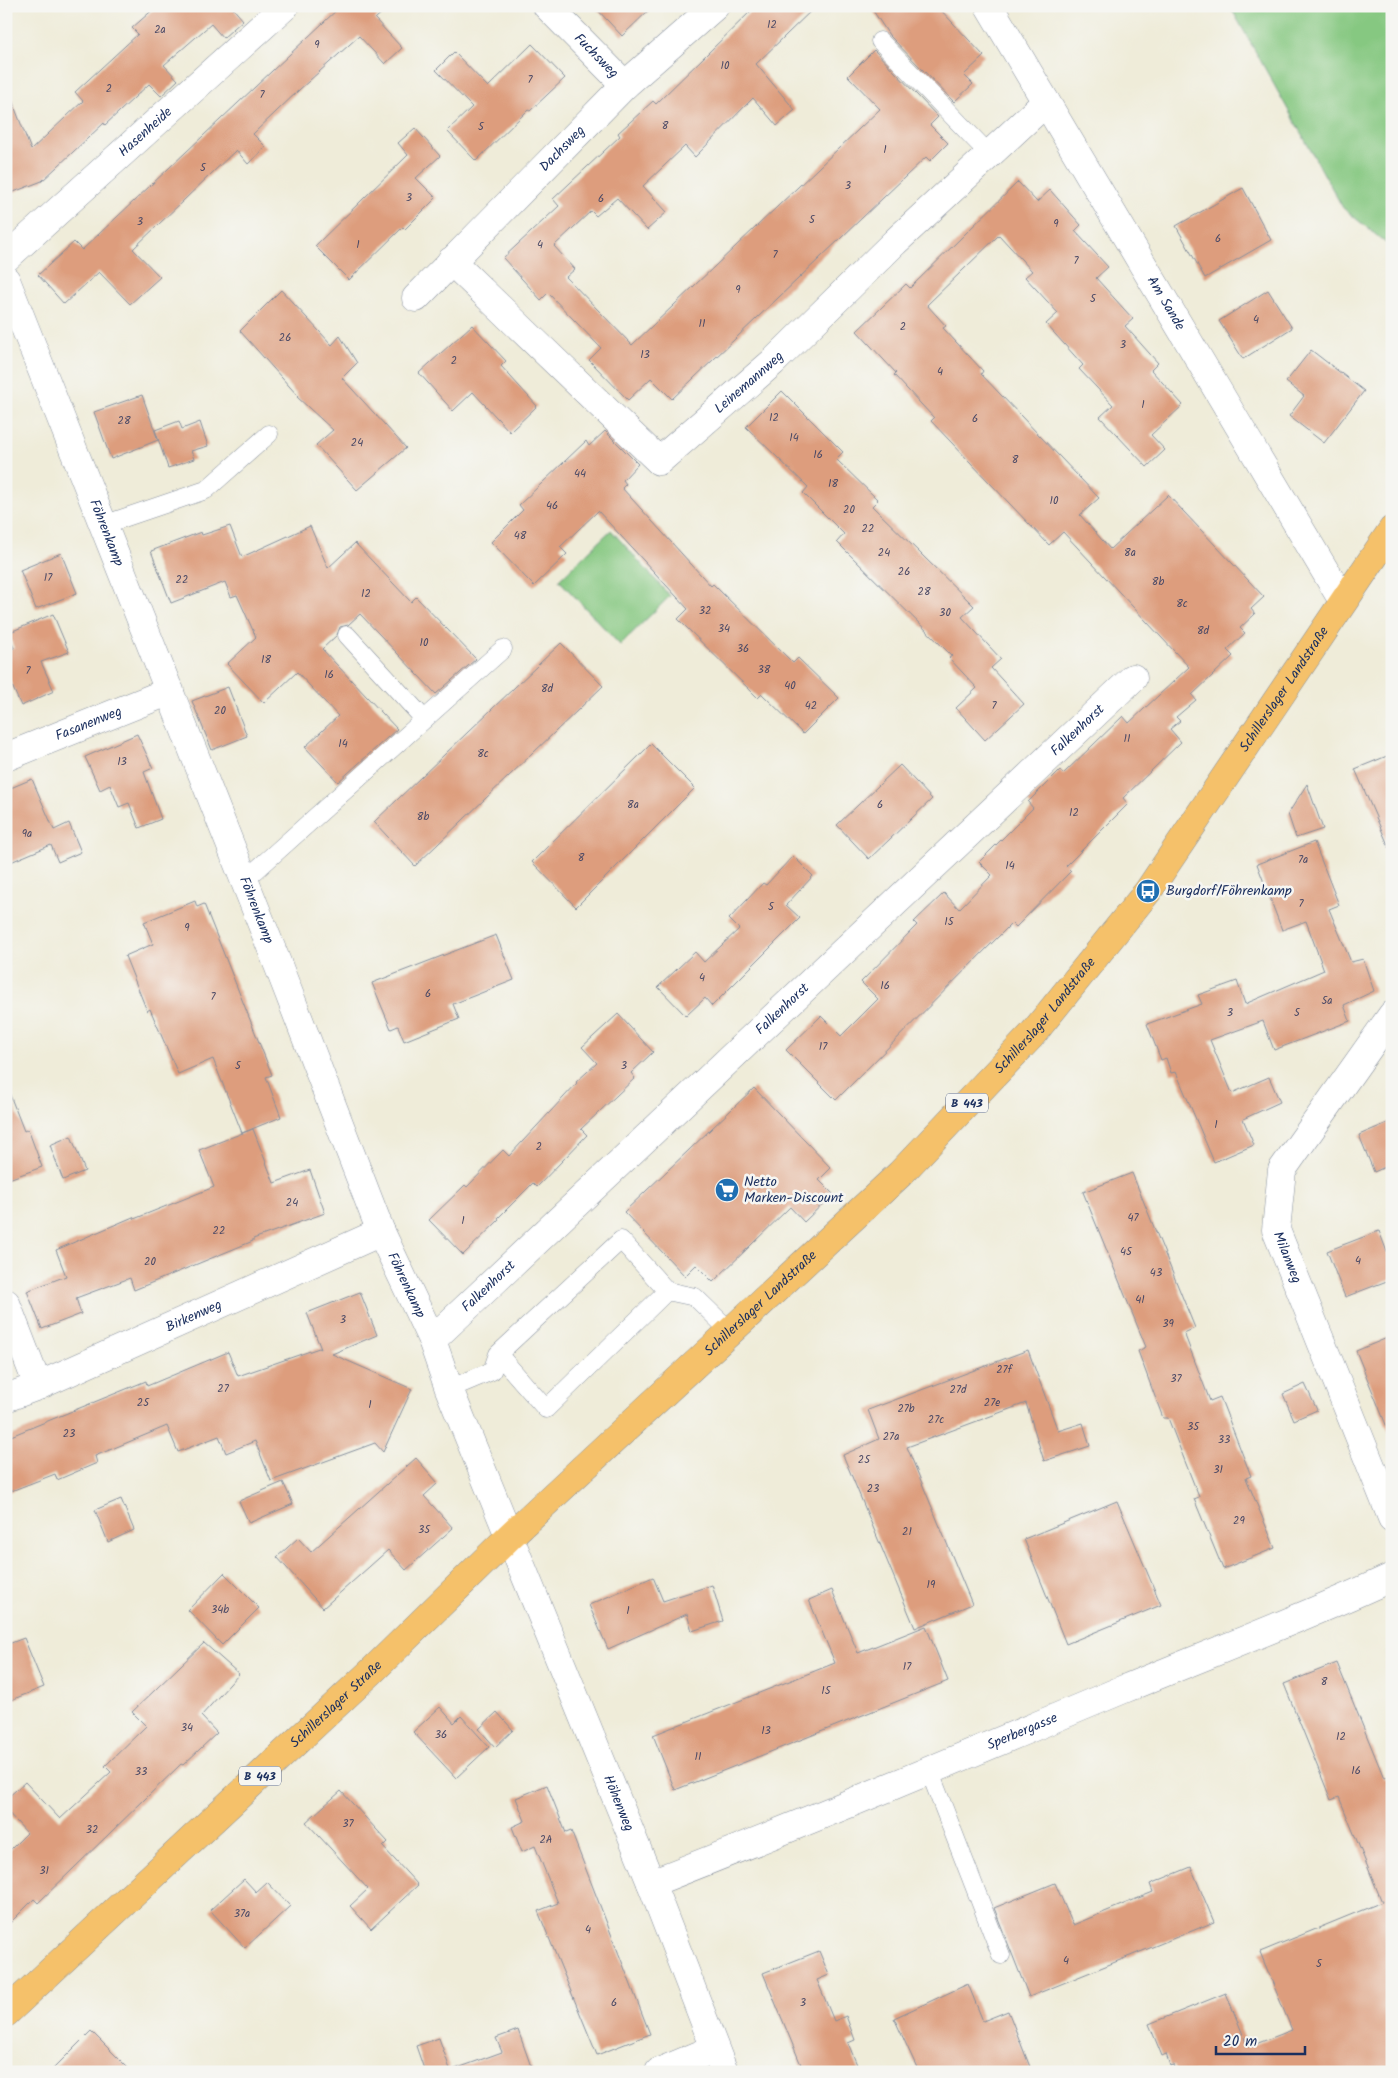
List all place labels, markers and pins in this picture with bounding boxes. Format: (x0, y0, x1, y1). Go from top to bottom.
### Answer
bus stop icon: Burgdorf/Föhrenkamp (1135, 878, 1161, 904)
place label: Burgdorf/Föhrenkamp (1166, 880, 1292, 902)
place label: Netto Marken-Discount (744, 1171, 844, 1209)
supermarket icon: Netto Marken-Discount (714, 1177, 740, 1203)

